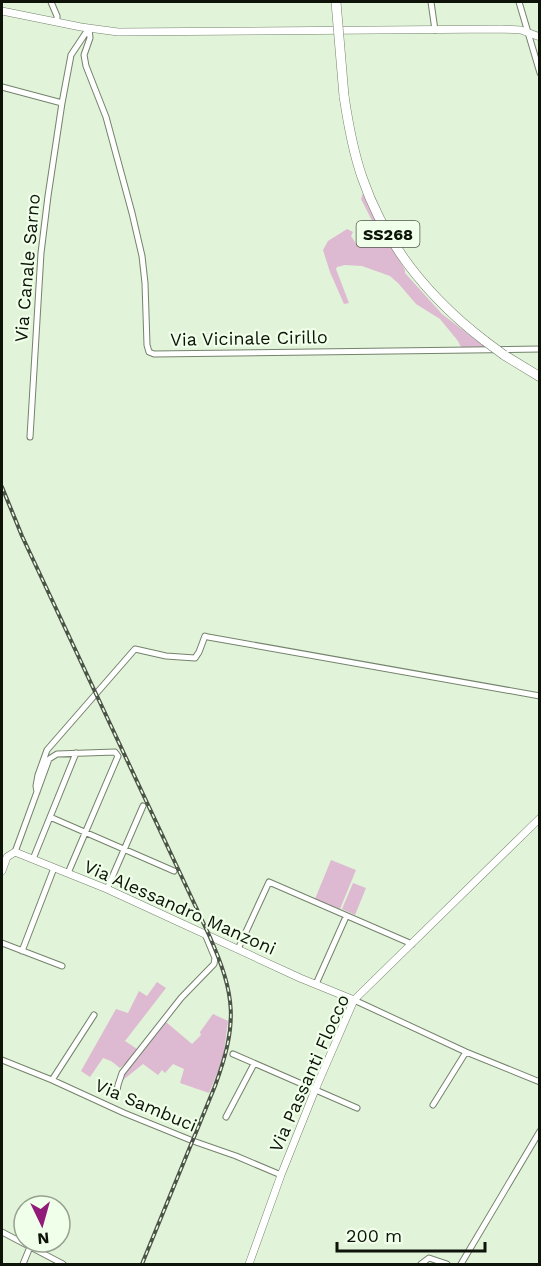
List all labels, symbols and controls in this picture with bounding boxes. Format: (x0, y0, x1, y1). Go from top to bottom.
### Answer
street label: Via Canale Sarno (10, 193, 44, 343)
road number: SS268 (356, 221, 420, 247)
street label: Via Vicinale Cirillo (170, 326, 328, 350)
street label: Via Alessandro Manzoni (81, 855, 279, 959)
street label: Via Passanti Flocco (265, 991, 353, 1155)
street label: Via Sambuci (92, 1074, 200, 1136)
north arrow (12, 1194, 72, 1254)
scale bar (337, 1215, 486, 1253)
text: 200 m (346, 1225, 402, 1246)
text: N (37, 1228, 50, 1248)

